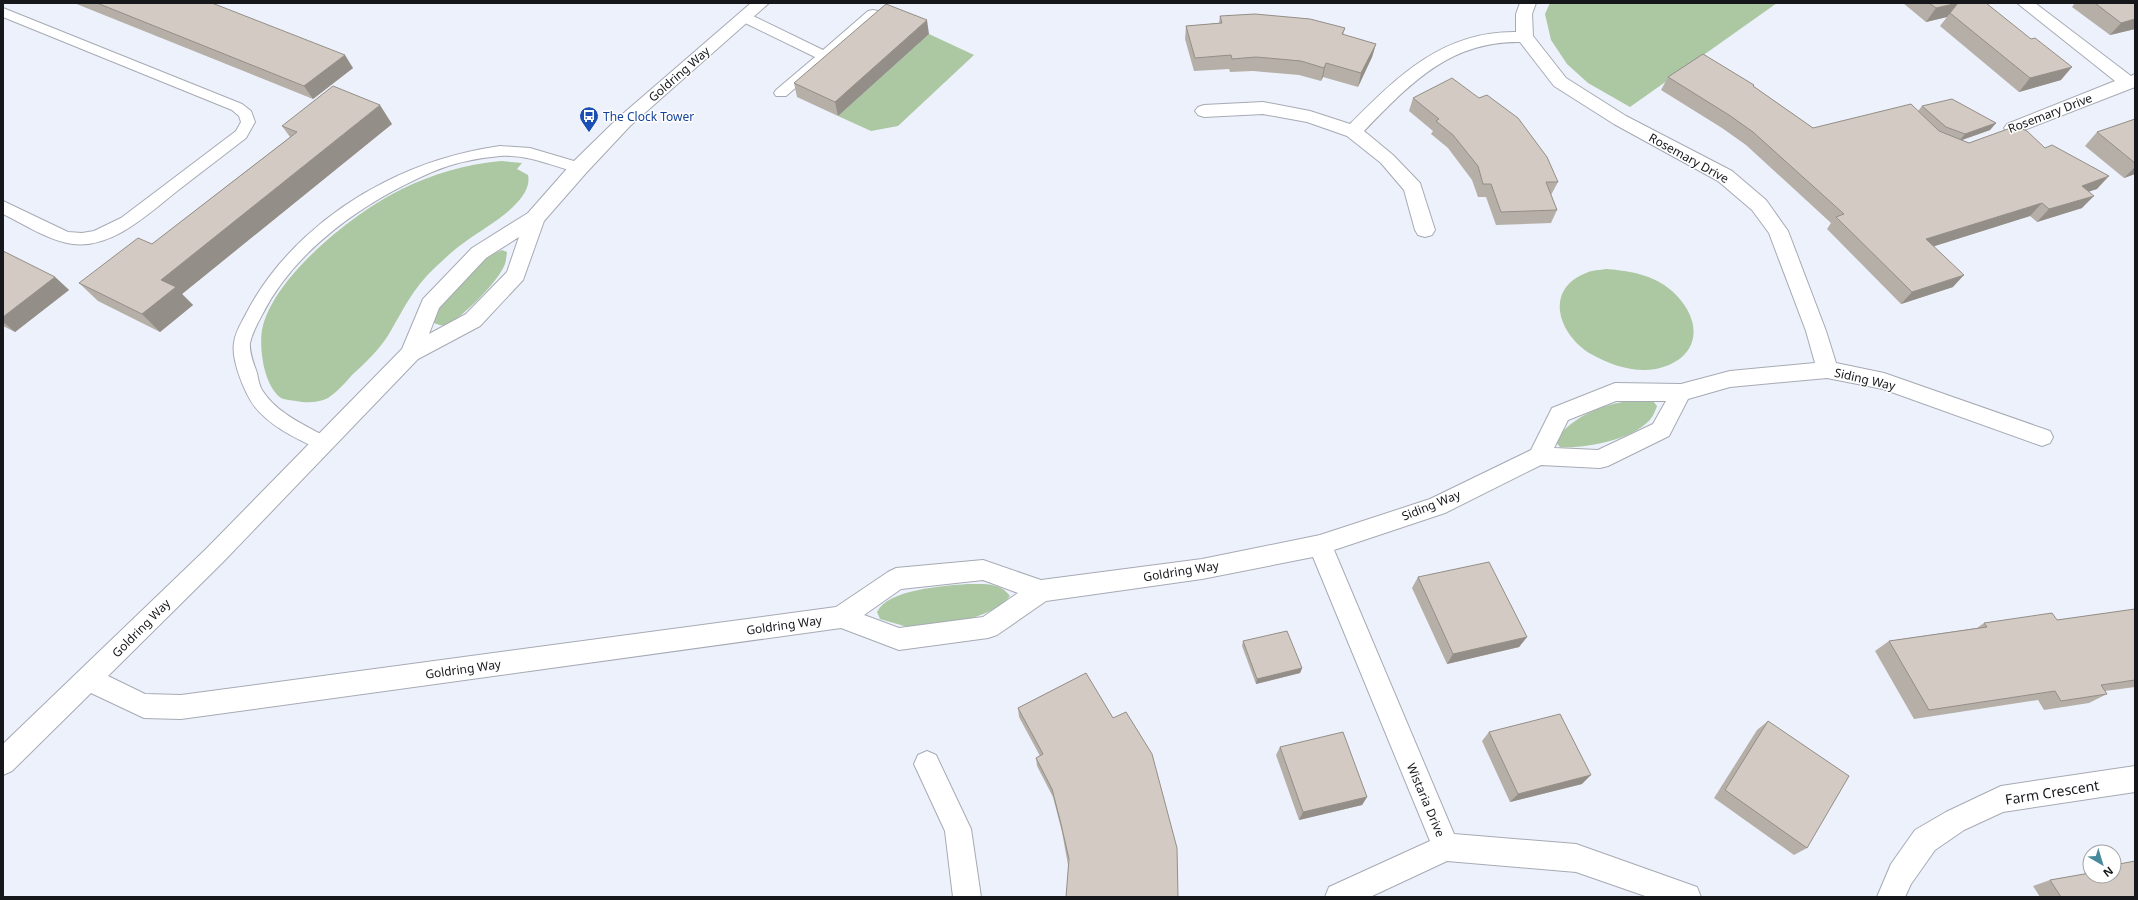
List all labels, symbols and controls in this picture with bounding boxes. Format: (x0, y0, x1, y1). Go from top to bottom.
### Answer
street label: Goldring Way (645, 42, 714, 105)
street label: Rosemary Drive (2005, 89, 2095, 137)
bus stop icon: The Clock Tower (578, 105, 600, 133)
place label: The Clock Tower (603, 108, 694, 125)
street label: Rosemary Drive (1646, 129, 1732, 187)
street label: Siding Way (1833, 364, 1898, 394)
street label: Siding Way (1399, 485, 1464, 524)
street label: Goldring Way (1142, 557, 1221, 585)
street label: Goldring Way (108, 594, 175, 661)
street label: Goldring Way (745, 611, 824, 639)
street label: Goldring Way (424, 655, 503, 683)
street label: Wistaria Drive (1403, 760, 1449, 840)
street label: Farm Crescent (2004, 775, 2100, 809)
north arrow (2082, 844, 2122, 884)
text: N (2100, 864, 2117, 881)

